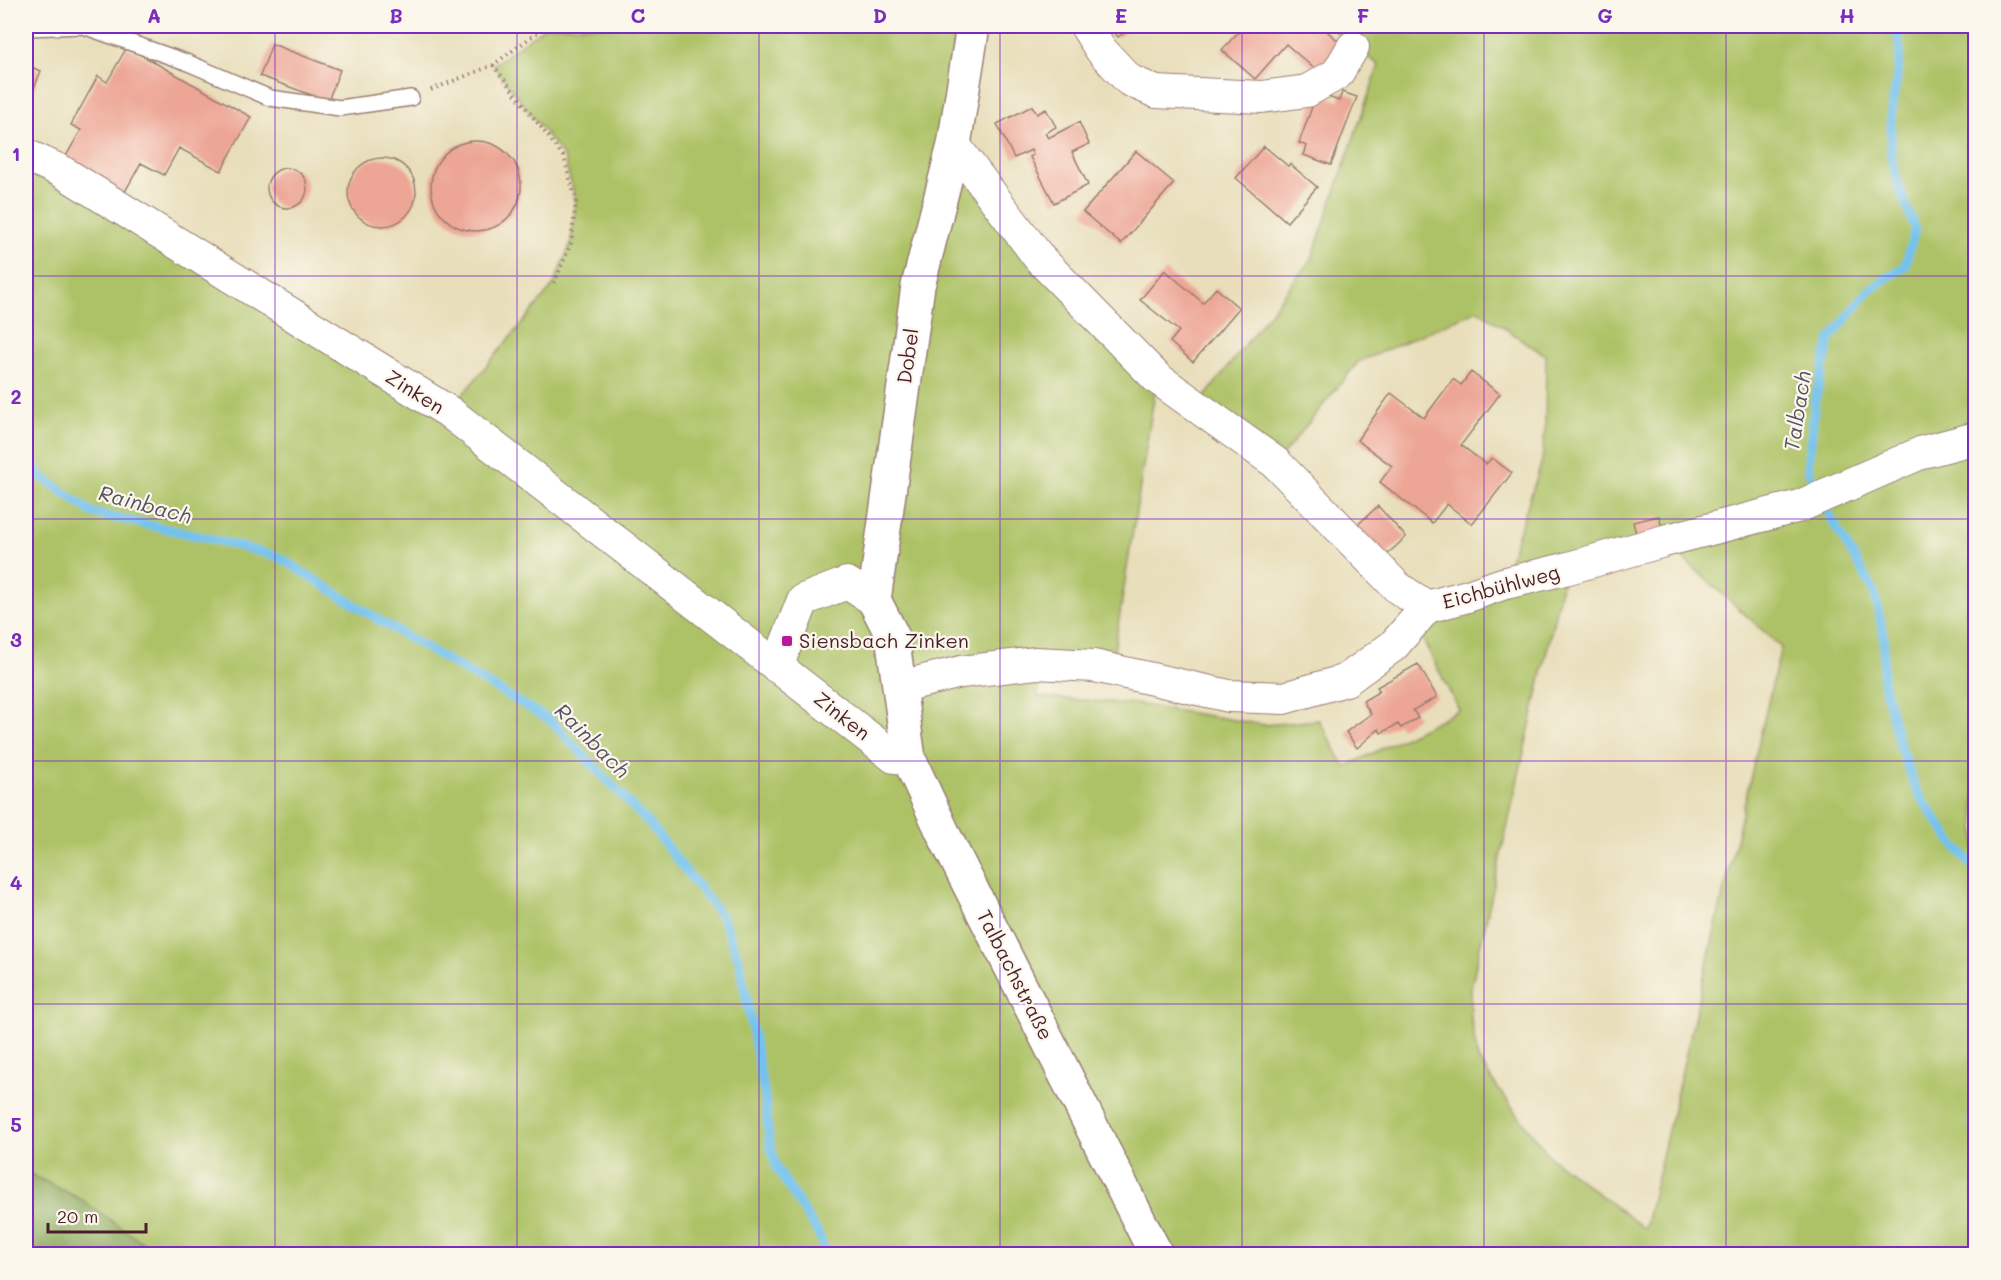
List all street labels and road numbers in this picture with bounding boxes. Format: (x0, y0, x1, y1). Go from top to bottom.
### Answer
street label: Dobel (890, 326, 924, 385)
street label: Zinken (381, 363, 450, 419)
street label: Eichbühlweg (1439, 558, 1562, 614)
street label: Zinken (809, 685, 876, 745)
street label: Talbachstraße (972, 905, 1060, 1044)

